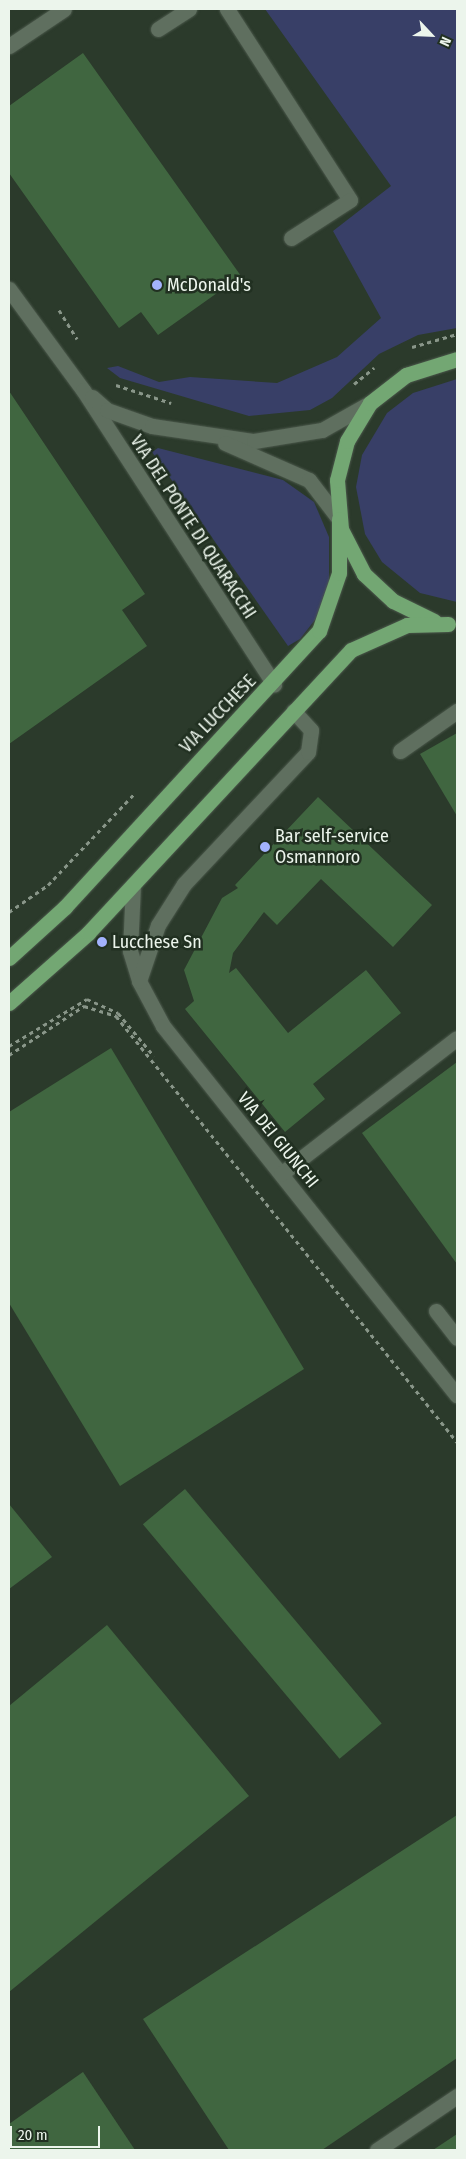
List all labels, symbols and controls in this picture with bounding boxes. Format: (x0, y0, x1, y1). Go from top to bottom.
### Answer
north arrow (406, 10, 456, 60)
text: N (436, 34, 455, 49)
place label: McDonald's (167, 274, 251, 296)
marker: McDonald's (151, 279, 163, 291)
street label: VIA DEL PONTE DI QUARACCHI (126, 431, 260, 623)
street label: VIA LUCCHESE (175, 670, 261, 758)
place label: Bar self-service Osmannoro (275, 826, 389, 869)
marker: Bar self-service Osmannoro (259, 841, 271, 853)
place label: Lucchese Sn (112, 931, 202, 953)
marker: Lucchese Sn (96, 936, 108, 948)
street label: VIA DEI GIUNCHI (233, 1088, 323, 1192)
scale bar (12, 2116, 102, 2148)
text: 20 m (18, 2126, 48, 2144)

